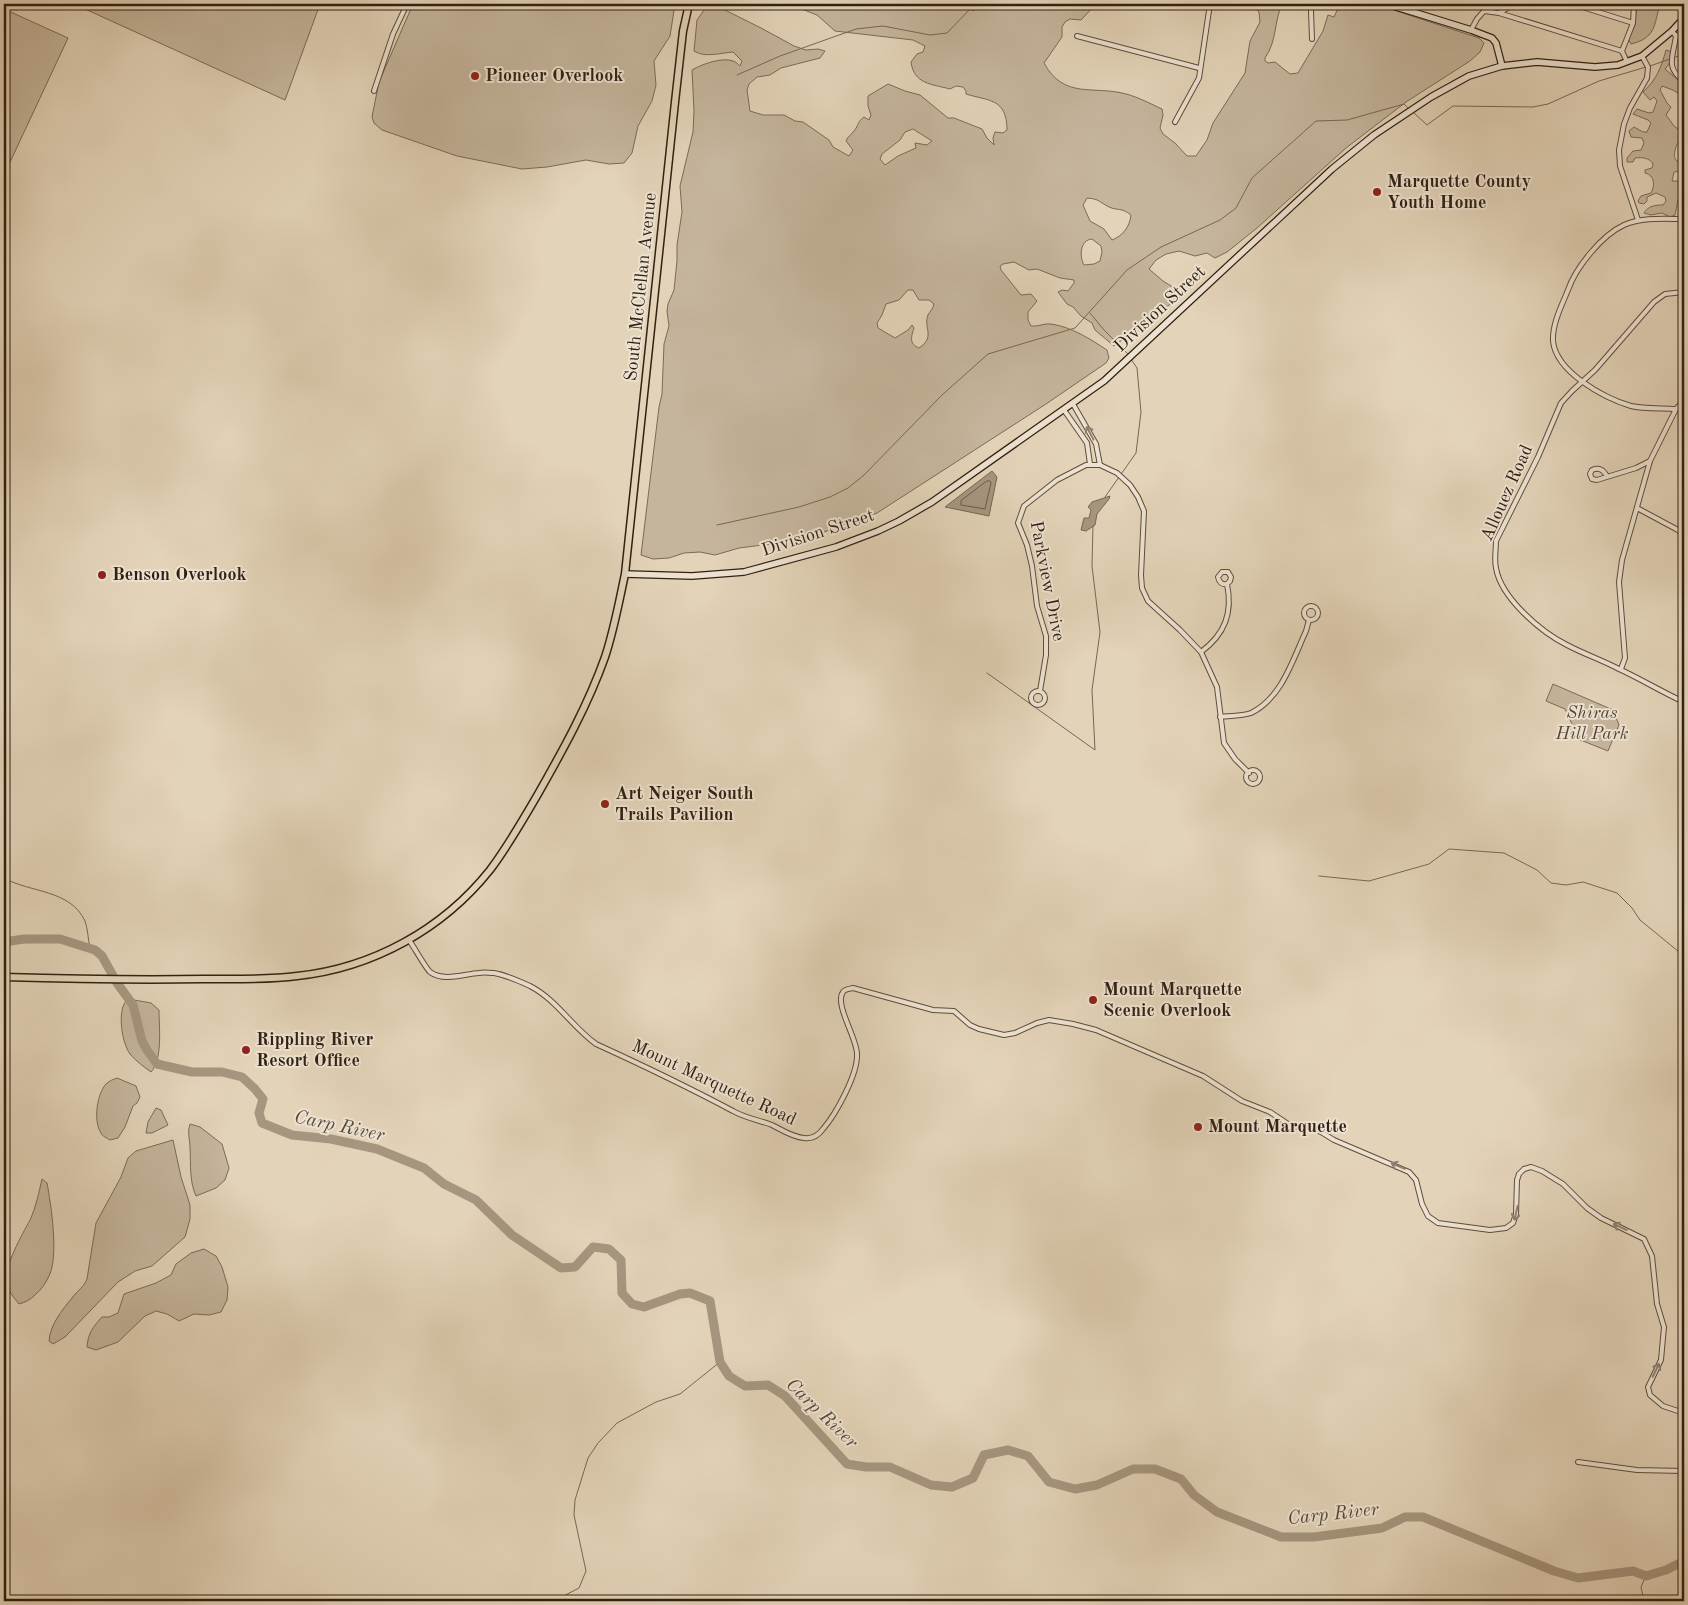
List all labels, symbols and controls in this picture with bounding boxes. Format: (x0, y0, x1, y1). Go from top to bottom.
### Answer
place label: Pioneer Overlook (485, 67, 623, 85)
marker: Pioneer Overlook (469, 70, 481, 82)
place label: Marquette County Youth Home (1387, 173, 1531, 212)
marker: Marquette County Youth Home (1371, 186, 1383, 198)
street label: South McClellan Avenue (622, 192, 660, 382)
street label: Division Street (1111, 262, 1209, 356)
one-way arrow (1085, 426, 1094, 441)
street label: Allouez Road (1478, 442, 1536, 544)
street label: Division Street (759, 506, 877, 560)
street label: Parkview Drive (1027, 519, 1067, 643)
place label: Benson Overlook (112, 566, 247, 584)
marker: Benson Overlook (96, 569, 108, 581)
park label: Shiras Hill Park (1554, 704, 1629, 743)
place label: Art Neiger South Trails Pavilion (615, 785, 754, 824)
marker: Art Neiger South Trails Pavilion (599, 798, 611, 810)
place label: Mount Marquette Scenic Overlook (1103, 981, 1242, 1020)
marker: Mount Marquette Scenic Overlook (1087, 994, 1099, 1006)
place label: Rippling River Resort Office (256, 1031, 373, 1070)
street label: Mount Marquette Road (629, 1037, 799, 1129)
marker: Rippling River Resort Office (240, 1044, 252, 1056)
water label: Carp River (292, 1108, 387, 1146)
place label: Mount Marquette (1208, 1118, 1347, 1136)
marker: Mount Marquette (1192, 1121, 1204, 1133)
one-way arrow (1391, 1161, 1406, 1171)
one-way arrow (1511, 1204, 1520, 1220)
one-way arrow (1613, 1222, 1628, 1232)
one-way arrow (1652, 1363, 1661, 1378)
water label: Carp River (781, 1375, 861, 1453)
water label: Carp River (1286, 1501, 1380, 1529)

